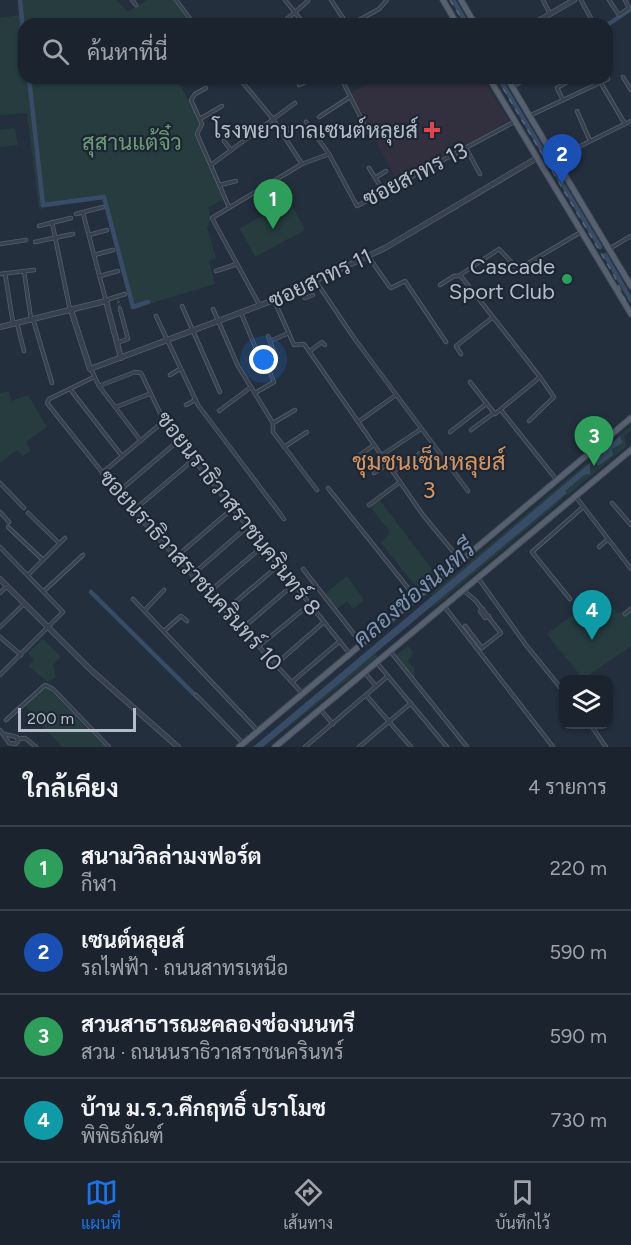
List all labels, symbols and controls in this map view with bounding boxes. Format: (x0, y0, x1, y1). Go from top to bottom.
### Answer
search box (18, 18, 613, 84)
icon: search (39, 35, 72, 68)
text: ค้นหาที่นี่ (87, 39, 167, 66)
place label: โรงพยาบาลเซนต์หลุยส์ (211, 116, 418, 146)
marker: โรงพยาบาลเซนต์หลุยส์ (423, 121, 441, 139)
park label: สุสานแต้จิ๋ว (82, 124, 182, 158)
pin: 2 (542, 134, 582, 184)
street label: ซอยสาทร 13 (358, 137, 472, 212)
pin: 1 (254, 180, 292, 229)
street label: ซอยสาทร 11 (264, 243, 376, 314)
place label: Cascade Sport Club (449, 253, 555, 305)
marker: Cascade Sport Club (560, 272, 574, 286)
your location (249, 345, 278, 374)
street label: ซอยนราธิวาสราชนครินทร์ 8 (151, 405, 327, 621)
pin: 3 (574, 416, 614, 466)
district label: ชุมชนเซ็นหลุยส์ 3 (352, 445, 506, 504)
street label: ซอยนราธิวาสราชนครินทร์ 10 (93, 464, 289, 676)
water label: คลองช่องนนทรี (347, 533, 482, 653)
pin: 4 (572, 590, 612, 640)
map controls (559, 675, 613, 729)
button: layers (559, 675, 613, 729)
scale bar (18, 705, 136, 732)
text: 200 m (27, 709, 74, 728)
text: ใกล้เคียง (24, 772, 119, 804)
text: 4 รายการ (528, 775, 607, 799)
text: สนามวิลล่ามงฟอร์ต (81, 843, 262, 870)
text: 1 (39, 856, 48, 880)
text: 220 m (550, 856, 607, 880)
text: กีฬา (81, 872, 117, 896)
text: เซนต์หลุยส์ (81, 927, 184, 954)
text: 2 (38, 940, 49, 964)
text: 590 m (549, 940, 607, 964)
text: รถไฟฟ้า · ถนนสาทรเหนือ (81, 956, 288, 980)
text: สวนสาธารณะคลองช่องนนทรี (81, 1011, 355, 1038)
text: 3 (38, 1024, 49, 1048)
text: 590 m (549, 1024, 607, 1048)
text: สวน · ถนนนราธิวาสราชนครินทร์ (81, 1040, 344, 1064)
text: บ้าน ม.ร.ว.คึกฤทธิ์ ปราโมช (81, 1095, 326, 1122)
text: 4 (37, 1108, 50, 1132)
text: 730 m (551, 1108, 607, 1132)
text: พิพิธภัณฑ์ (81, 1124, 164, 1148)
tab: แผนที่ (81, 1176, 121, 1233)
tab: เส้นทาง (283, 1176, 333, 1233)
tab: บันทึกไว้ (495, 1176, 550, 1233)

